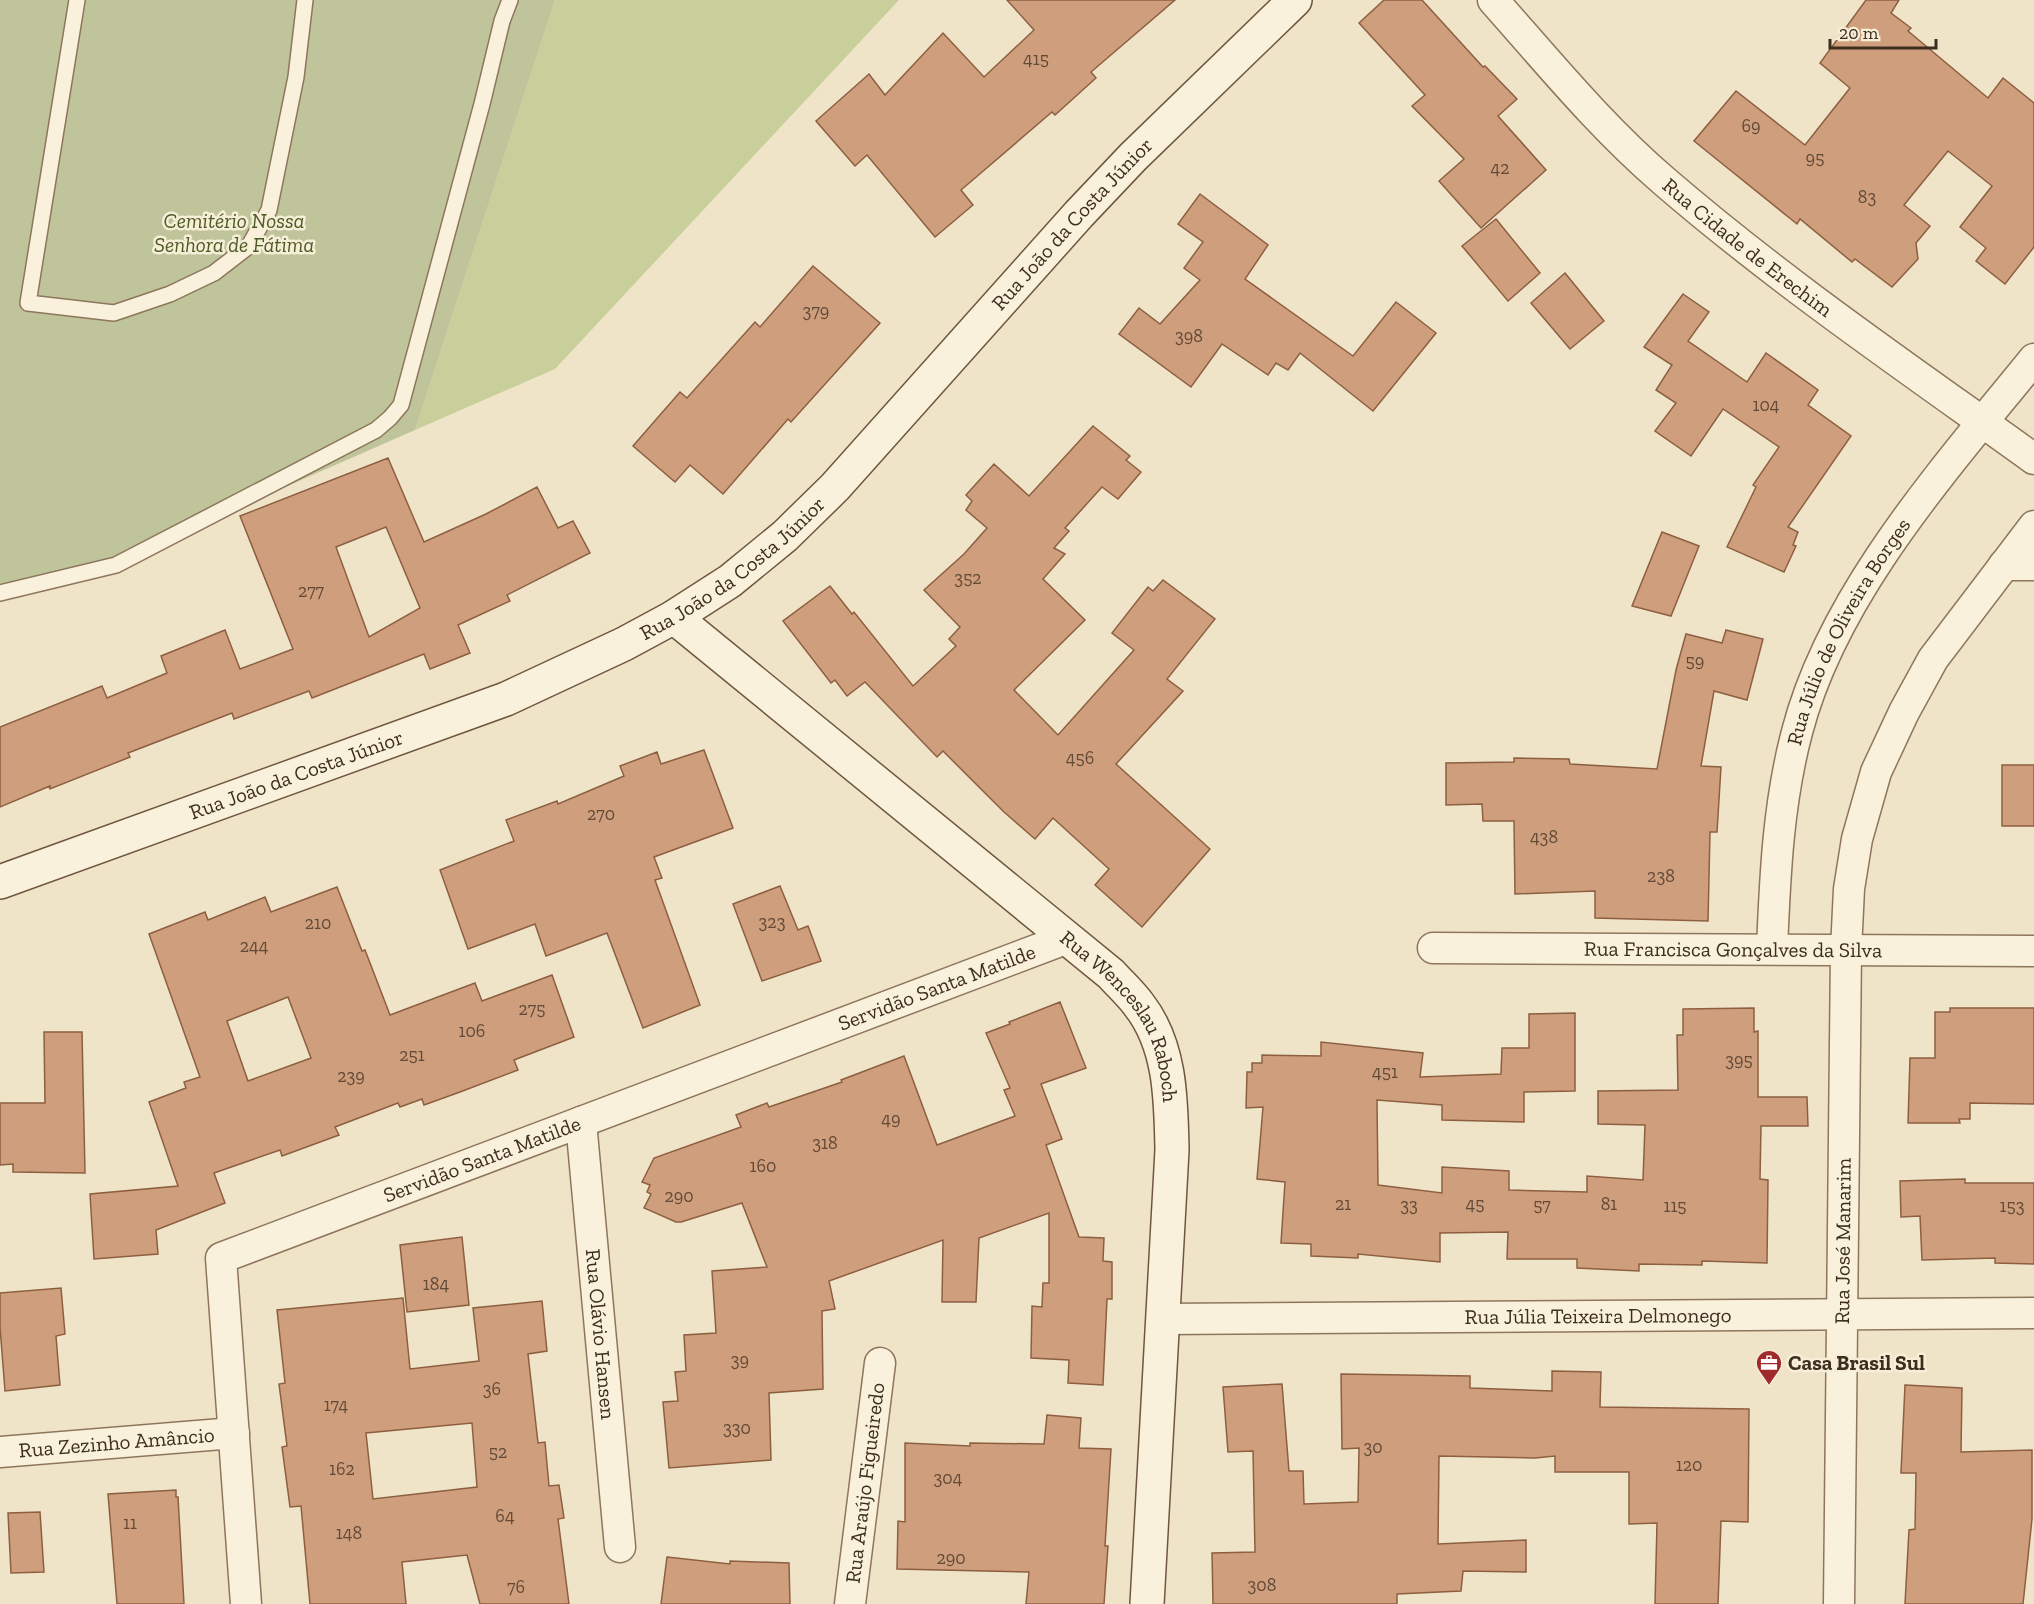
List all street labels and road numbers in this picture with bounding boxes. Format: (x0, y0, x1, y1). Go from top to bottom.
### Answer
street label: Rua João da Costa Júnior (986, 132, 1157, 315)
street label: Rua Cidade de Erechim (1658, 172, 1838, 322)
street label: Rua João da Costa Júnior (635, 491, 830, 645)
street label: Rua Júlio de Oliveira Borges (1781, 513, 1916, 748)
street label: Rua João da Costa Júnior (186, 724, 406, 825)
street label: Rua Wenceslau Raboch (1055, 925, 1183, 1103)
street label: Rua Francisca Gonçalves da Silva (1584, 936, 1882, 962)
street label: Servidão Santa Matilde (834, 938, 1039, 1036)
street label: Servidão Santa Matilde (380, 1110, 584, 1208)
street label: Rua José Manarim (1829, 1158, 1856, 1324)
street label: Rua Olávio Hansen (581, 1248, 621, 1420)
street label: Rua Júlia Teixeira Delmonego (1464, 1302, 1732, 1329)
street label: Rua Araújo Figueiredo (840, 1381, 889, 1585)
street label: Rua Zezinho Amâncio (18, 1422, 215, 1462)

